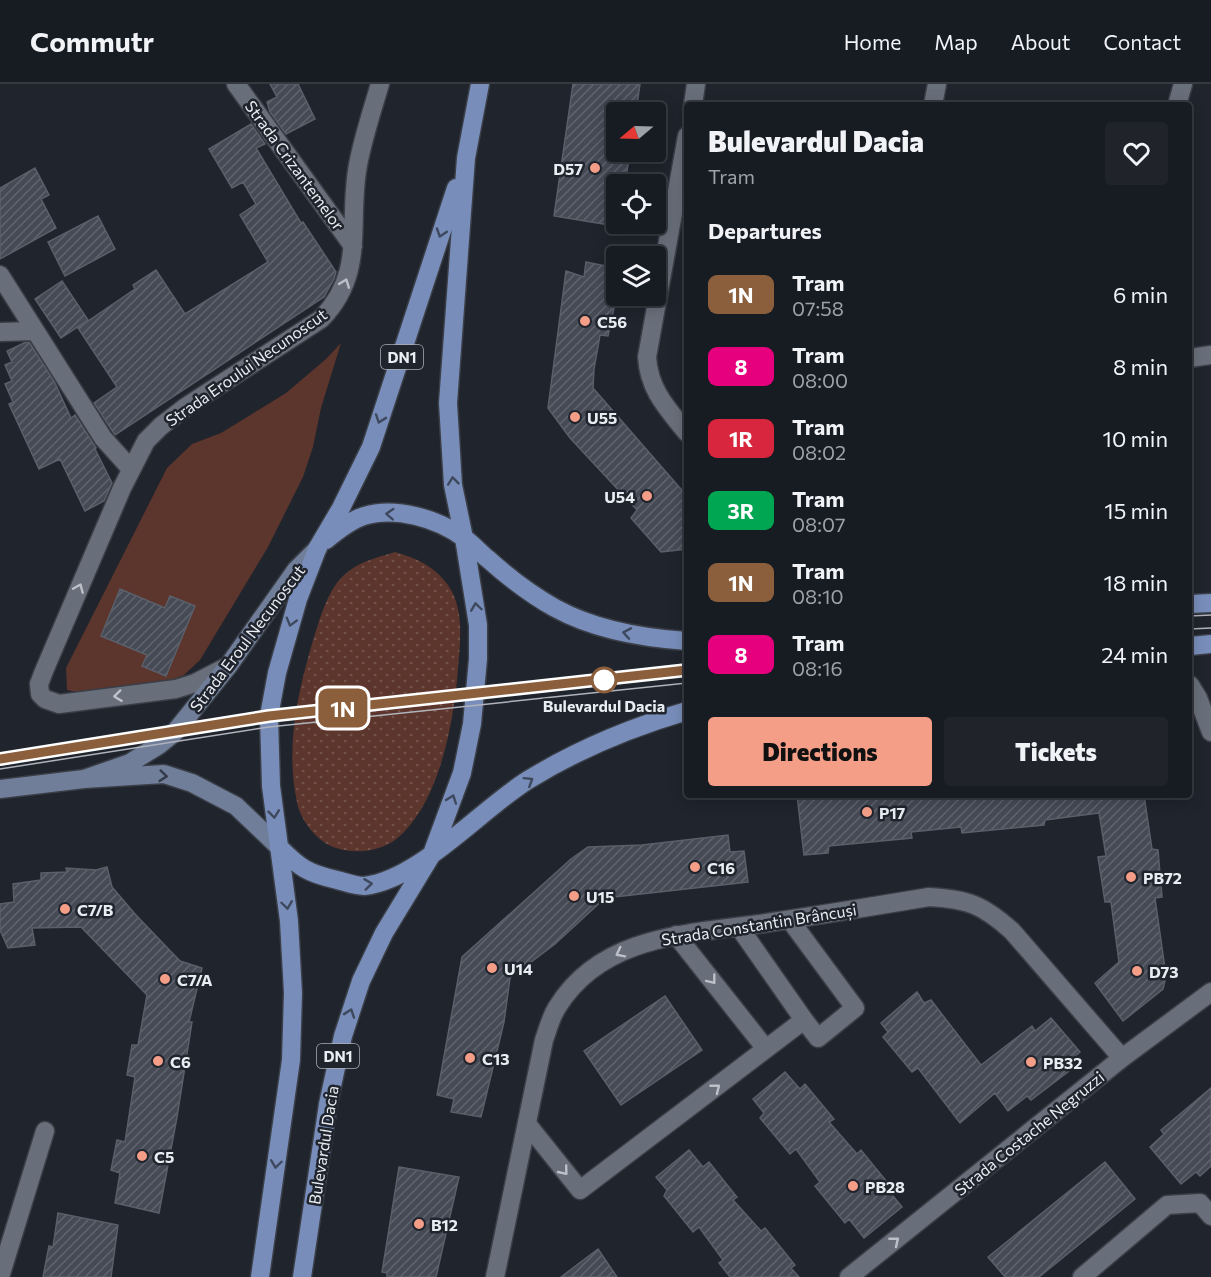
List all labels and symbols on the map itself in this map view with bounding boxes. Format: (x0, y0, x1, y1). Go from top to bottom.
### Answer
street label: Strada Crizantemelor (242, 97, 349, 234)
north arrow (606, 102, 666, 162)
place label: D57 (553, 159, 583, 178)
marker: D57 (588, 161, 602, 175)
one-way arrow (436, 227, 449, 238)
one-way arrow (337, 278, 350, 289)
street label: Strada Eroului Necunoscut (162, 304, 330, 430)
place label: C56 (597, 312, 627, 331)
marker: C56 (578, 314, 592, 328)
road number: DN1 (381, 345, 423, 369)
place label: U55 (587, 408, 617, 427)
marker: U55 (568, 410, 582, 424)
one-way arrow (375, 413, 388, 424)
one-way arrow (447, 476, 460, 486)
place label: U54 (604, 487, 635, 506)
marker: U54 (640, 489, 654, 503)
one-way arrow (386, 507, 395, 520)
street label: Strada Eroul Necunoscut (186, 560, 309, 715)
one-way arrow (72, 584, 84, 595)
one-way arrow (470, 603, 482, 612)
one-way arrow (286, 616, 298, 627)
one-way arrow (622, 627, 632, 640)
marker: Bulevardul Dacia (591, 667, 617, 693)
line badge: 1N (316, 688, 370, 728)
one-way arrow (113, 690, 122, 702)
place label: Bulevardul Dacia (543, 696, 665, 715)
one-way arrow (158, 769, 168, 782)
one-way arrow (522, 777, 533, 788)
one-way arrow (445, 794, 457, 805)
place label: P17 (879, 803, 906, 822)
marker: P17 (860, 805, 874, 819)
one-way arrow (268, 810, 280, 819)
place label: C16 (707, 858, 735, 877)
marker: C16 (688, 860, 702, 874)
place label: PB72 (1143, 868, 1182, 887)
marker: PB72 (1124, 870, 1138, 884)
one-way arrow (363, 878, 373, 891)
place label: U15 (586, 887, 614, 906)
marker: U15 (567, 889, 581, 903)
street label: Strada Constantin Brâncuși (660, 899, 858, 951)
place label: C7/B (77, 900, 114, 919)
one-way arrow (281, 901, 293, 910)
marker: C7/B (58, 902, 72, 916)
one-way arrow (616, 946, 627, 957)
place label: U14 (504, 959, 533, 978)
marker: U14 (485, 961, 499, 975)
place label: D73 (1149, 962, 1179, 981)
marker: D73 (1130, 964, 1144, 978)
place label: C7/A (177, 970, 213, 989)
marker: C7/A (158, 972, 172, 986)
one-way arrow (704, 974, 715, 985)
one-way arrow (343, 1008, 356, 1019)
road number: DN1 (317, 1044, 359, 1068)
place label: C13 (482, 1049, 510, 1068)
marker: C13 (463, 1051, 477, 1065)
place label: C6 (170, 1052, 191, 1071)
place label: PB32 (1043, 1053, 1082, 1072)
marker: C6 (151, 1054, 165, 1068)
marker: PB32 (1024, 1055, 1038, 1069)
street label: Strada Costache Negruzzi (950, 1067, 1108, 1199)
street label: Bulevardul Dacia (304, 1084, 342, 1206)
one-way arrow (709, 1084, 720, 1095)
place label: C5 (154, 1147, 174, 1166)
marker: C5 (135, 1149, 149, 1163)
one-way arrow (271, 1160, 283, 1169)
one-way arrow (557, 1164, 568, 1175)
place label: PB28 (865, 1177, 905, 1196)
marker: PB28 (846, 1179, 860, 1193)
place label: B12 (431, 1215, 458, 1234)
marker: B12 (412, 1217, 426, 1231)
one-way arrow (888, 1237, 899, 1248)

